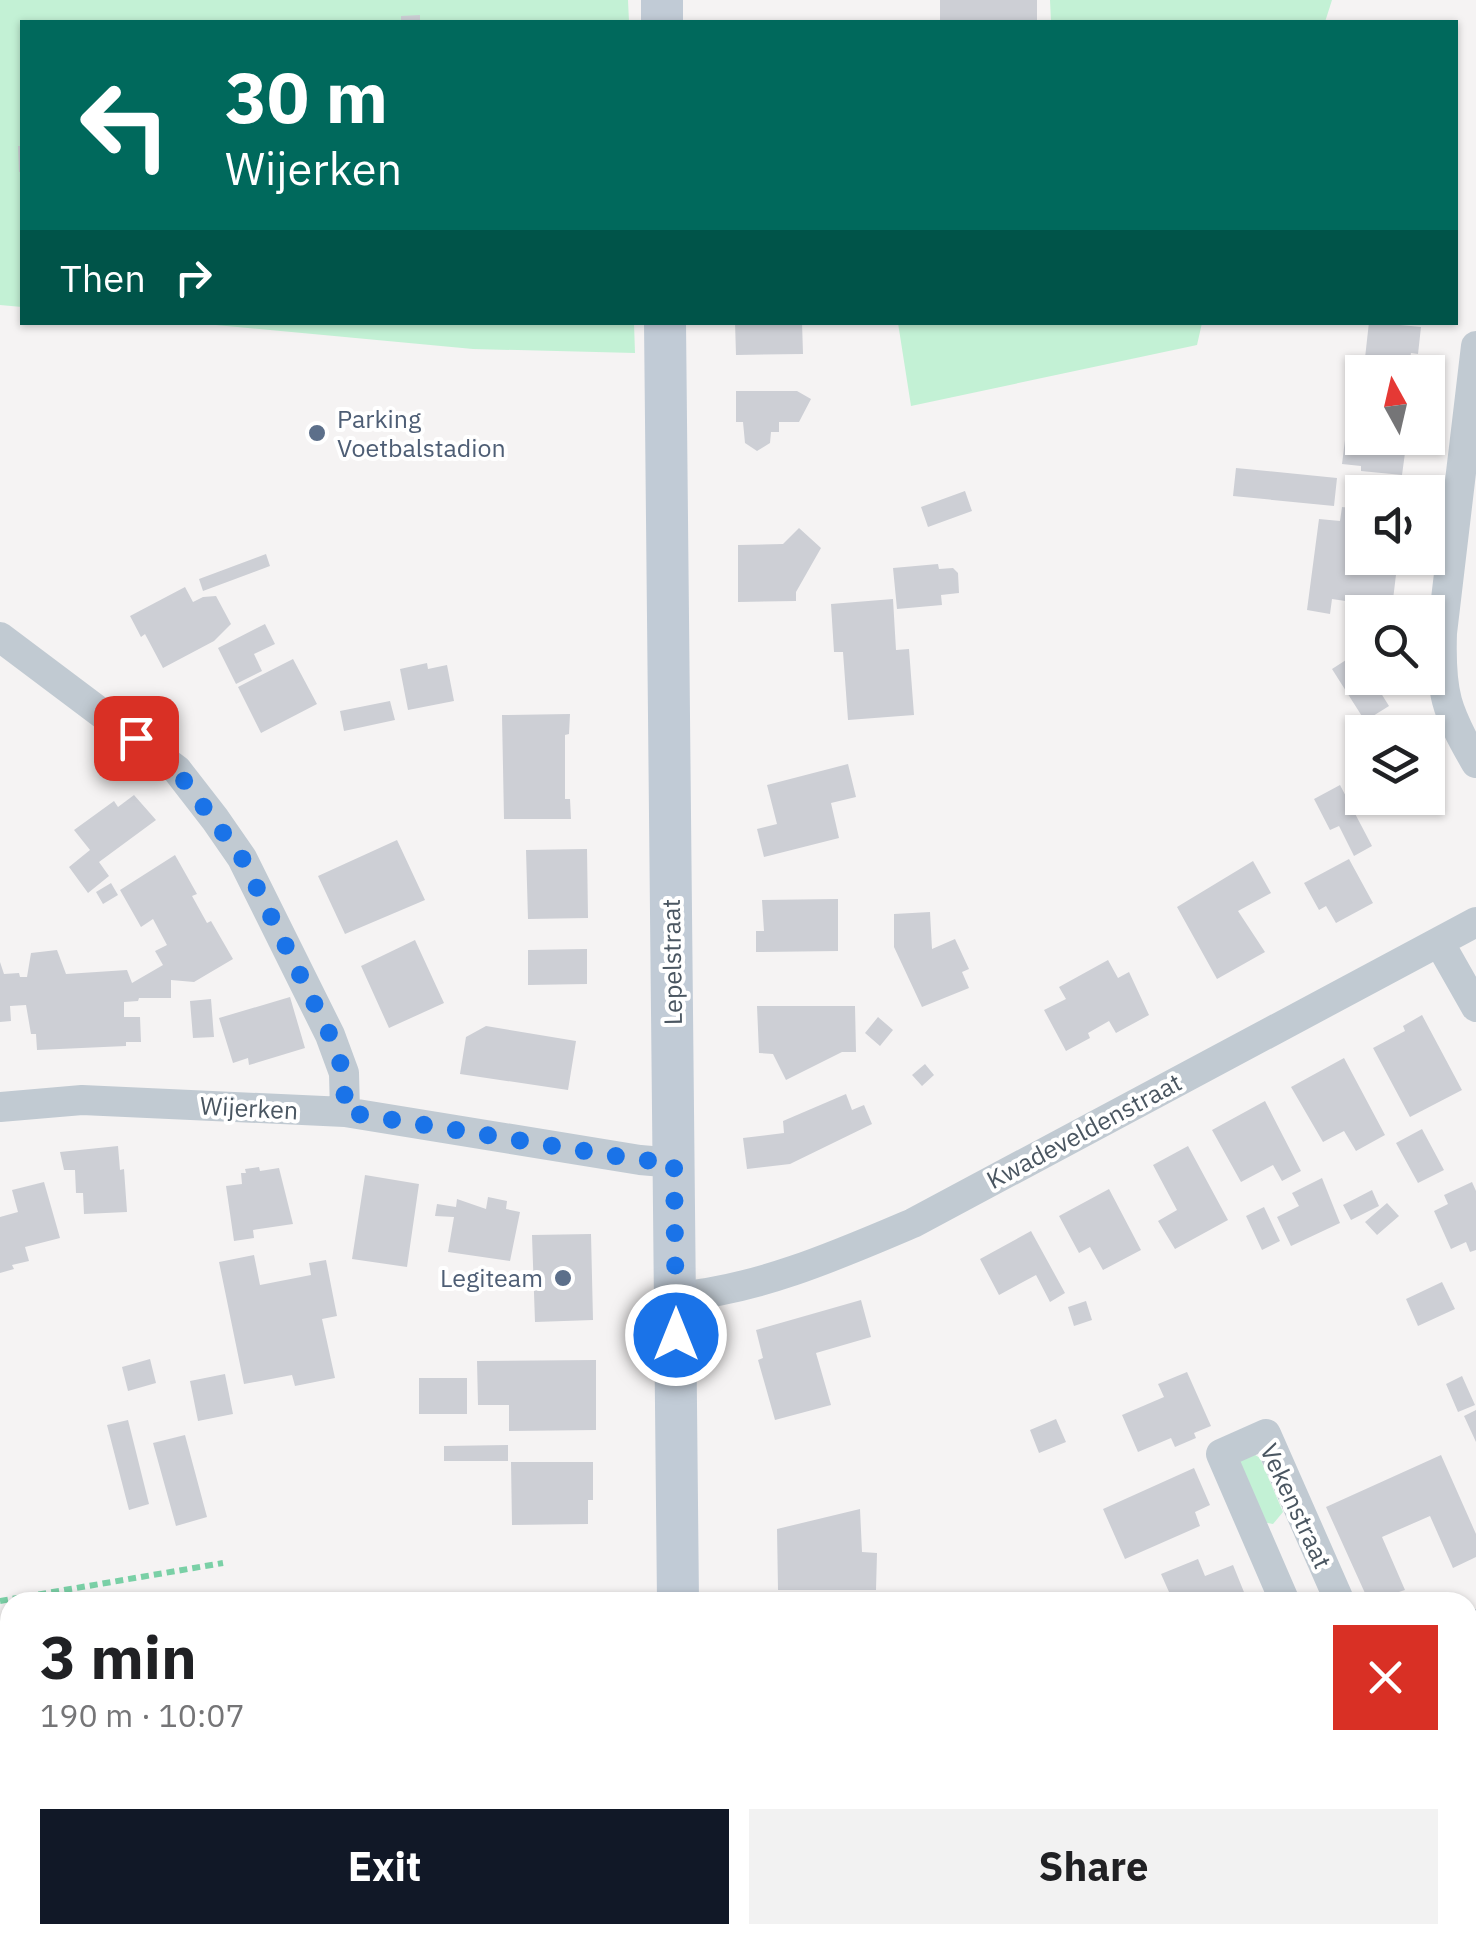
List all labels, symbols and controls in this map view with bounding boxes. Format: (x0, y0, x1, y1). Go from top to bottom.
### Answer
text: 30 m (225, 51, 388, 142)
icon: left (60, 60, 190, 190)
text: Wijerken (225, 139, 402, 197)
icon: right (166, 250, 221, 305)
text: Then (60, 253, 146, 302)
north arrow (1345, 355, 1445, 455)
map controls (1345, 355, 1445, 815)
place label: Parking Voetbalstadion (337, 402, 506, 464)
marker: Parking Voetbalstadion (306, 422, 328, 444)
button: sound (1345, 475, 1445, 575)
button: search (1345, 595, 1445, 695)
pin (94, 696, 179, 781)
icon: arrive (109, 711, 164, 766)
button: layers (1345, 715, 1445, 815)
street label: Lepelstraat (654, 899, 689, 1025)
street label: Kwadeveldenstraat (981, 1065, 1187, 1196)
street label: Wijerken (199, 1088, 299, 1127)
place label: Legiteam (440, 1261, 543, 1294)
marker: Legiteam (552, 1267, 574, 1289)
position arrow (624, 1283, 728, 1387)
street label: Vekenstraat (1253, 1438, 1340, 1574)
text: 3 min (40, 1617, 197, 1696)
button: close (1333, 1625, 1438, 1730)
text: 190 m · 10:07 (40, 1694, 245, 1736)
button: Exit (40, 1809, 729, 1924)
button: Share (749, 1809, 1438, 1924)

